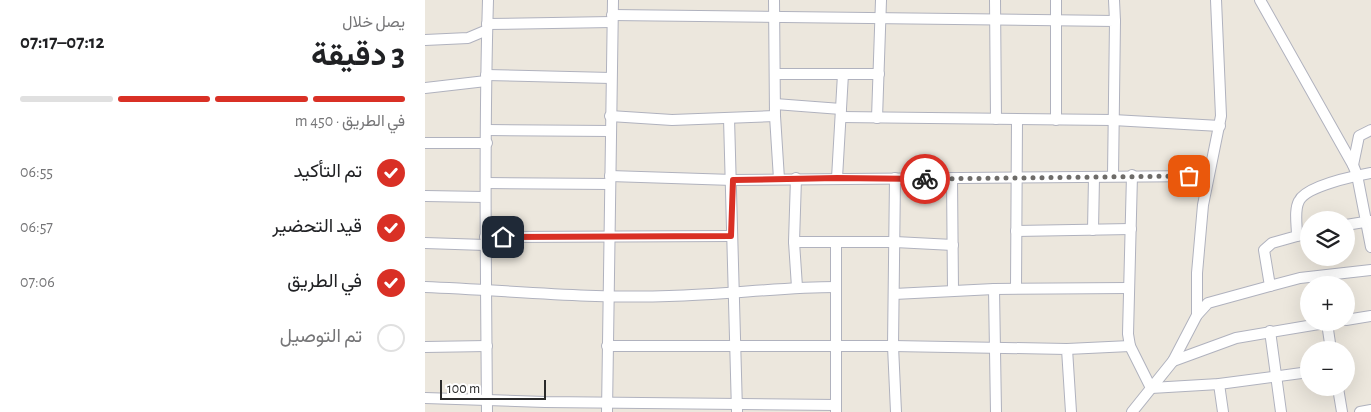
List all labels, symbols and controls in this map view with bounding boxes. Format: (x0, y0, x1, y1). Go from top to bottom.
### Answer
text: يصل خلال (342, 14, 405, 30)
text: 07:12–07:17 (20, 33, 105, 52)
text: 3 دقيقة (311, 39, 405, 71)
text: في الطريق · 450 m (295, 113, 405, 129)
courier (900, 154, 950, 204)
pin (1168, 155, 1210, 197)
icon: check (377, 159, 405, 187)
text: تم التأكيد (293, 162, 362, 181)
icon: bag (1175, 162, 1203, 190)
text: 06:55 (20, 164, 53, 180)
icon: bike (911, 165, 939, 193)
map controls (1300, 211, 1355, 396)
button: layers (1300, 211, 1355, 266)
icon: check (377, 214, 405, 242)
pin (482, 216, 524, 258)
text: قيد التحضير (272, 217, 362, 236)
text: 06:57 (20, 219, 53, 235)
icon: home (489, 223, 517, 251)
icon: check (377, 269, 405, 297)
text: في الطريق (287, 272, 362, 291)
text: 07:06 (20, 274, 55, 290)
button: + (1300, 276, 1355, 331)
text: تم التوصيل (280, 327, 362, 346)
button: − (1300, 341, 1355, 396)
scale bar (440, 377, 546, 400)
text: 100 m (447, 382, 480, 396)

